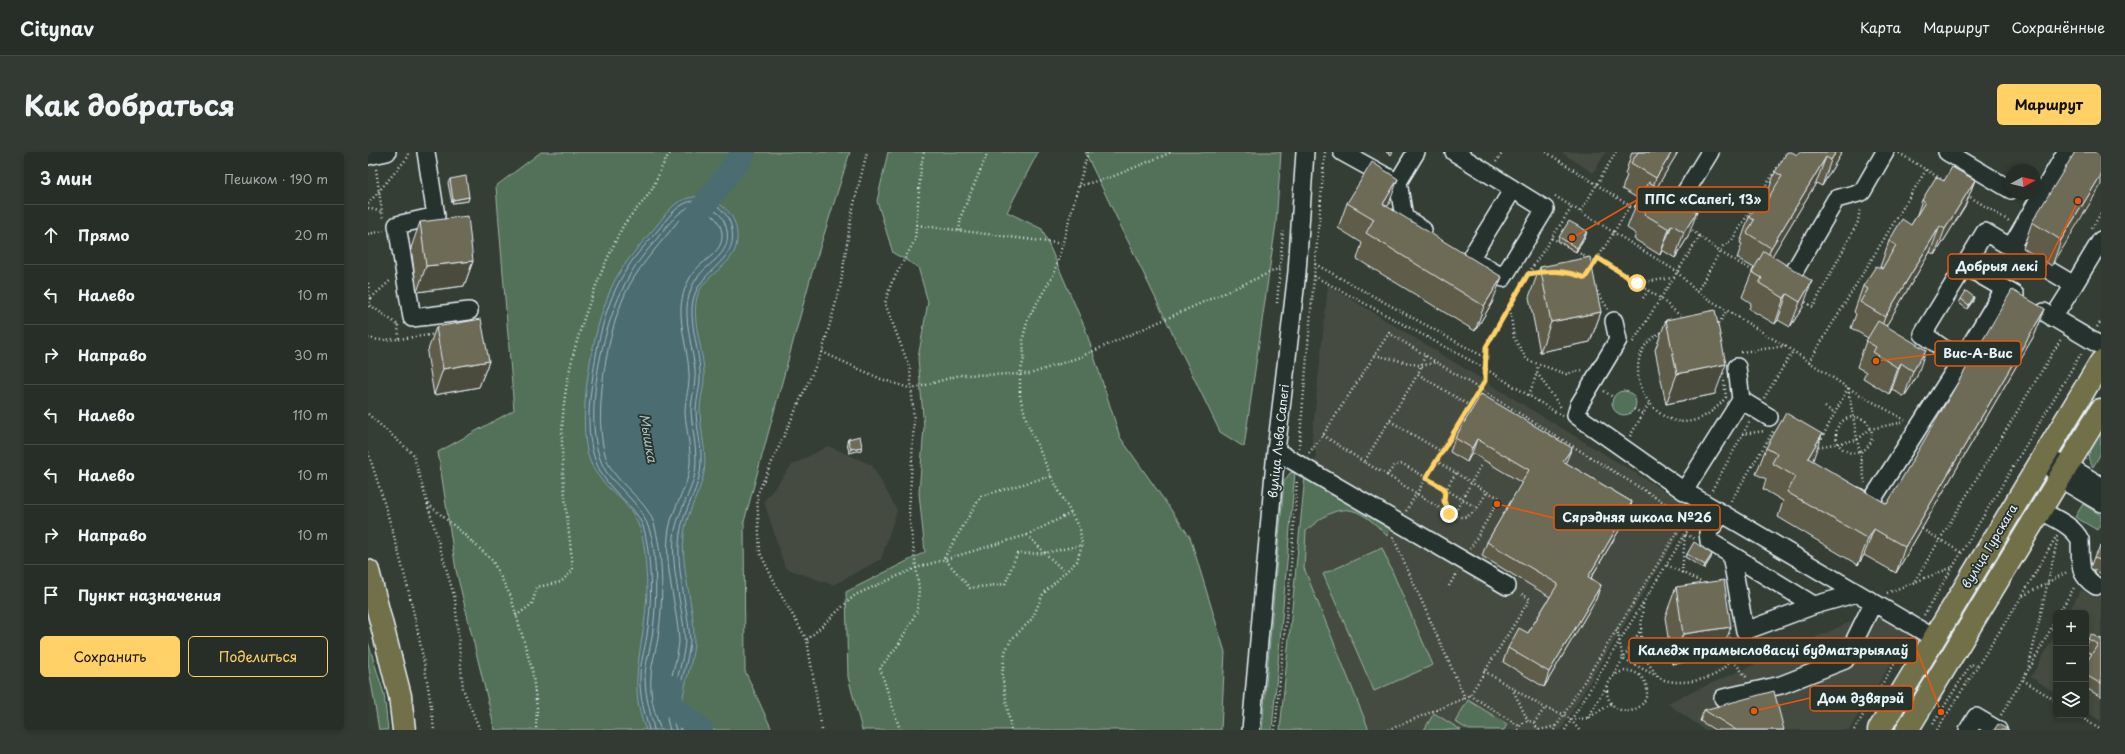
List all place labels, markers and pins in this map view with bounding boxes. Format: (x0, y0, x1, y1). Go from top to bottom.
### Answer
callout: ППС «Сапегі, 13» (1637, 187, 1769, 212)
callout: Добрыя лекі (1948, 254, 2046, 279)
callout: Вис-А-Вис (1935, 341, 2021, 366)
callout: Сярэдняя школа №26 (1554, 505, 1720, 530)
callout: Каледж прамысловасці будматэрыялаў (1629, 638, 1917, 663)
callout: Дом дзвярэй (1810, 686, 1913, 711)

